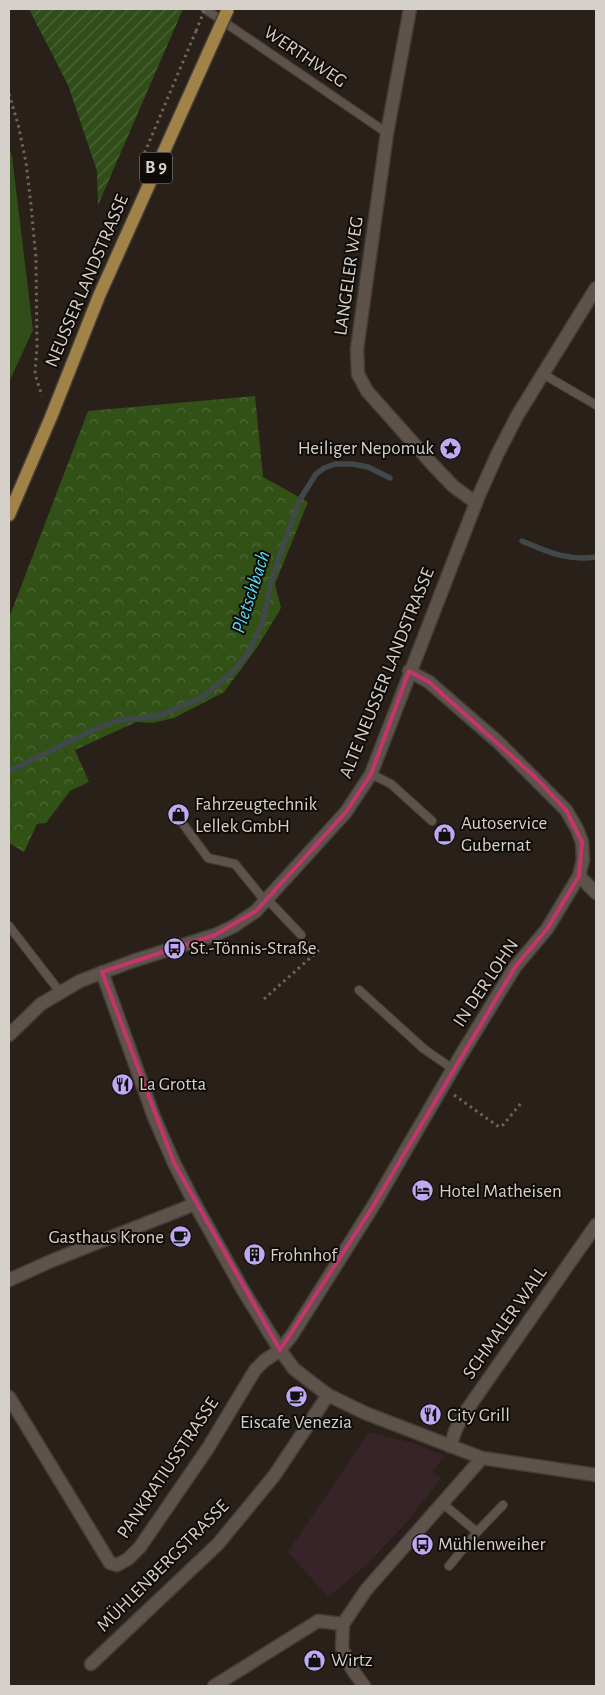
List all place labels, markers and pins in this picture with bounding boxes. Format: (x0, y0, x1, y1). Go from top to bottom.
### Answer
place icon: Heiliger Nepomuk (438, 436, 462, 460)
place label: Heiliger Nepomuk (298, 439, 434, 458)
place label: Fahrzeugtechnik Lellek GmbH (195, 795, 318, 836)
shop icon: Fahrzeugtechnik Lellek GmbH (167, 803, 191, 827)
place label: Autoservice Gubernat (461, 814, 547, 855)
shop icon: Autoservice Gubernat (433, 822, 457, 846)
bus stop icon: St.-Tönnis-Straße (162, 936, 186, 960)
place label: St.-Tönnis-Straße (190, 939, 316, 958)
restaurant icon: La Grotta (111, 1072, 135, 1096)
place label: La Grotta (139, 1075, 206, 1094)
hotel icon: Hotel Matheisen (411, 1179, 435, 1203)
place label: Hotel Matheisen (439, 1182, 562, 1201)
cafe icon: Gasthaus Krone (168, 1225, 192, 1249)
place label: Gasthaus Krone (48, 1228, 164, 1247)
building icon: Frohnhof (242, 1243, 266, 1267)
place label: Frohnhof (270, 1246, 338, 1265)
cafe icon: Eiscafe Venezia (284, 1384, 308, 1408)
restaurant icon: City Grill (419, 1403, 443, 1427)
place label: City Grill (447, 1406, 510, 1425)
place label: Eiscafe Venezia (240, 1413, 352, 1432)
bus stop icon: Mühlenweiher (410, 1532, 434, 1556)
place label: Mühlenweiher (438, 1535, 546, 1554)
shop icon: Wirtz (303, 1648, 327, 1672)
place label: Wirtz (331, 1651, 373, 1670)

